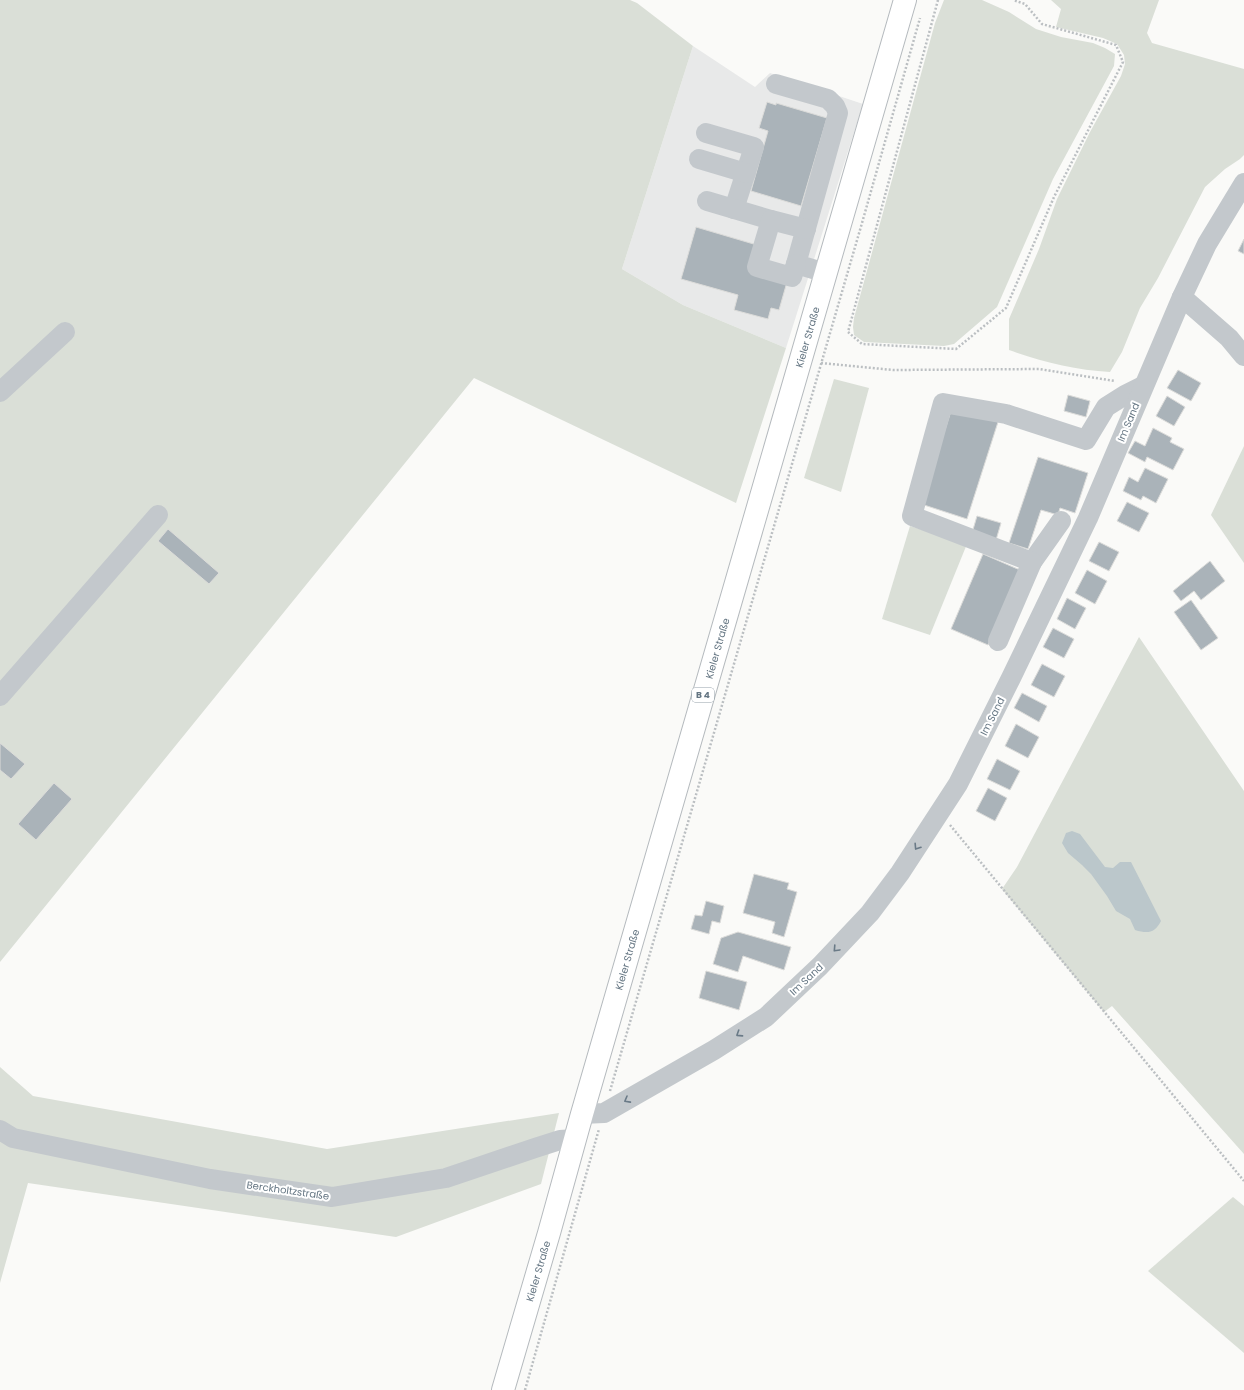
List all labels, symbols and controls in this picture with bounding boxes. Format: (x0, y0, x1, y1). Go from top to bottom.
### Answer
street label: Kieler Straße (792, 305, 824, 369)
street label: Im Sand (1114, 400, 1143, 444)
street label: Kieler Straße (702, 616, 733, 681)
road number: B 4 (692, 688, 714, 702)
street label: Im Sand (976, 694, 1008, 738)
one-way arrow (914, 843, 921, 850)
street label: Kieler Straße (611, 927, 643, 992)
one-way arrow (834, 944, 841, 952)
street label: Im Sand (786, 960, 827, 999)
one-way arrow (736, 1030, 743, 1037)
one-way arrow (623, 1095, 631, 1102)
street label: Berckholtzstraße (246, 1177, 330, 1204)
street label: Kieler Straße (522, 1239, 554, 1303)

